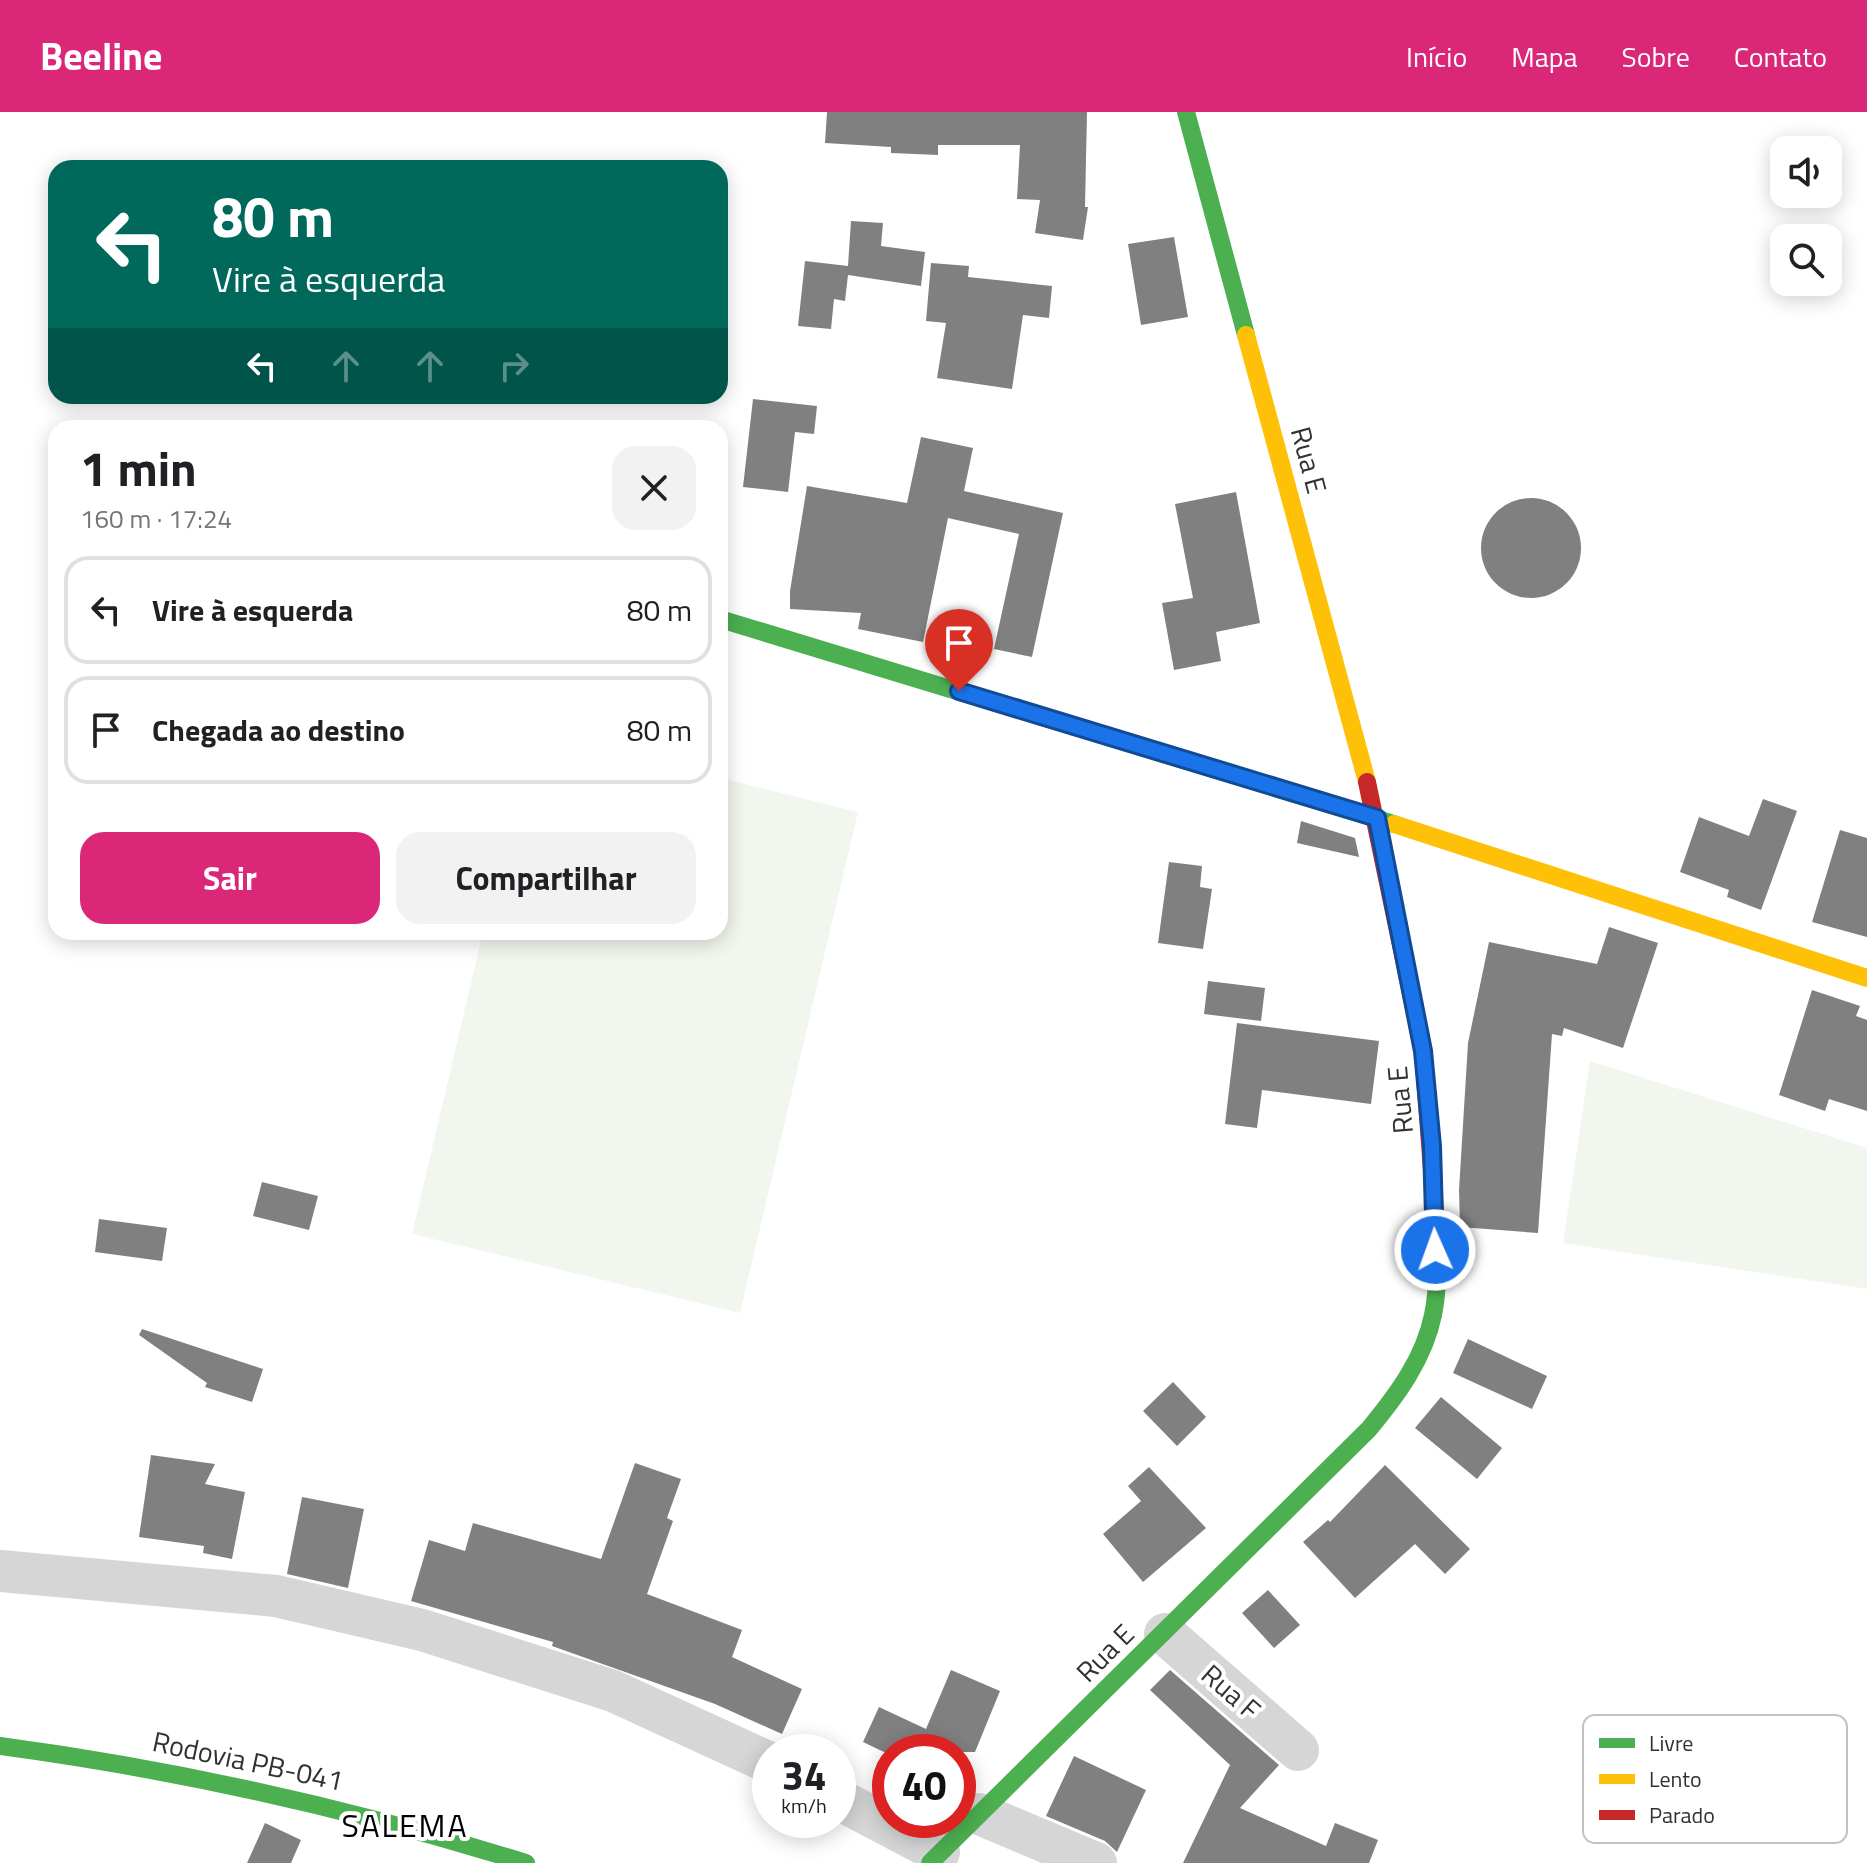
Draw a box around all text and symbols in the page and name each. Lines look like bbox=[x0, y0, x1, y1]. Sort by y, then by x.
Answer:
text: Beeline bbox=[40, 27, 162, 85]
text: Início bbox=[1406, 35, 1467, 78]
text: Mapa bbox=[1511, 35, 1578, 78]
text: Sobre bbox=[1622, 35, 1690, 78]
text: Contato bbox=[1734, 35, 1827, 78]
map controls bbox=[1770, 136, 1842, 296]
button: sound bbox=[1770, 136, 1842, 208]
text: 80 m bbox=[212, 174, 334, 259]
icon: left bbox=[80, 192, 184, 296]
button: search bbox=[1770, 224, 1842, 296]
text: Vire à esquerda bbox=[212, 251, 445, 306]
icon: left bbox=[240, 344, 284, 388]
icon: ahead bbox=[324, 344, 368, 388]
icon: ahead bbox=[408, 344, 452, 388]
icon: right bbox=[492, 344, 536, 388]
street label: Rua E bbox=[1280, 422, 1339, 498]
text: 1 min bbox=[80, 432, 197, 505]
button: close bbox=[612, 446, 696, 530]
text: 160 m · 17:24 bbox=[80, 499, 232, 538]
text: Vire à esquerda bbox=[152, 587, 353, 633]
text: 80 m bbox=[627, 587, 692, 633]
icon: left bbox=[84, 588, 128, 632]
pin bbox=[925, 609, 993, 691]
icon: arrive bbox=[937, 621, 981, 665]
text: Chegada ao destino bbox=[152, 707, 405, 753]
text: 80 m bbox=[627, 707, 692, 753]
icon: arrive bbox=[84, 708, 128, 752]
button: Sair bbox=[80, 832, 380, 924]
button: Compartilhar bbox=[396, 832, 696, 924]
street label: Rua E bbox=[1375, 1064, 1424, 1136]
position arrow bbox=[1393, 1208, 1477, 1292]
street label: Rua E bbox=[1066, 1614, 1144, 1692]
street label: Rua F bbox=[1192, 1653, 1271, 1730]
legend bbox=[1583, 1715, 1847, 1843]
street label: Rodovia PB-041 bbox=[149, 1719, 347, 1802]
text: Livre bbox=[1649, 1726, 1693, 1760]
speed limit sign: 40 bbox=[872, 1734, 976, 1838]
text: 34 bbox=[782, 1745, 826, 1806]
text: Lento bbox=[1649, 1762, 1702, 1796]
text: km/h bbox=[781, 1790, 827, 1821]
text: Parado bbox=[1649, 1798, 1715, 1832]
district label: SALEMA bbox=[341, 1801, 469, 1849]

